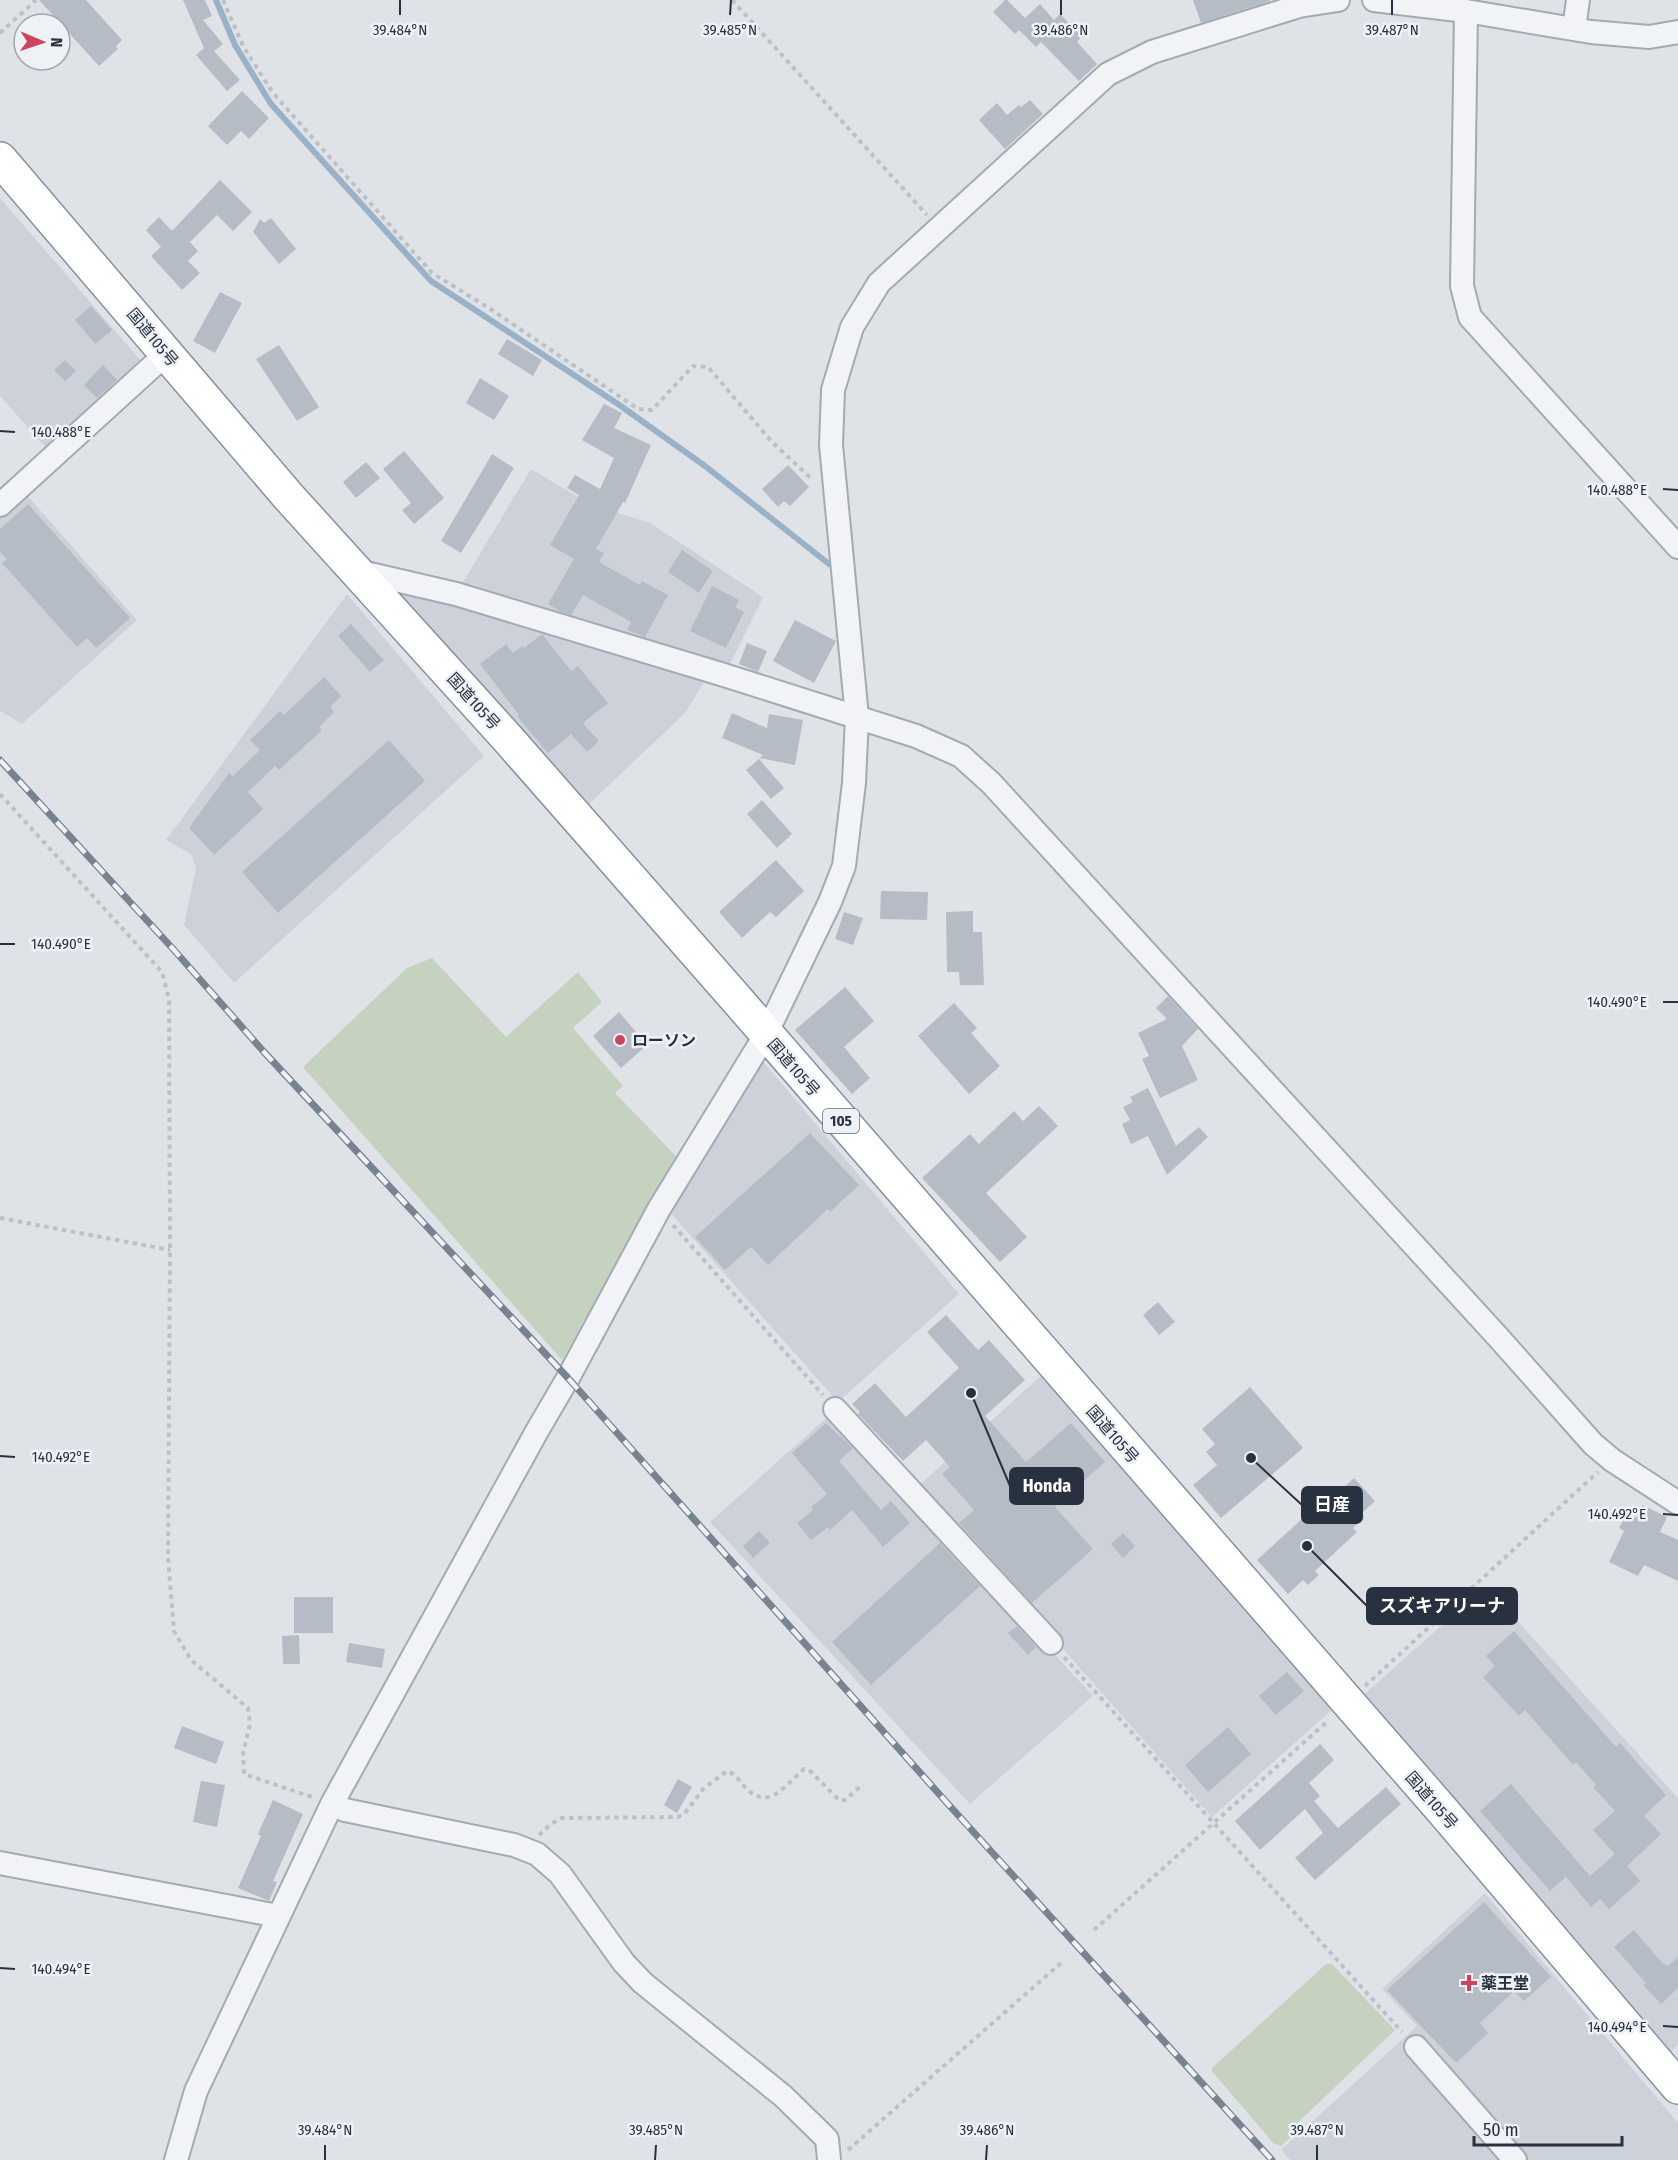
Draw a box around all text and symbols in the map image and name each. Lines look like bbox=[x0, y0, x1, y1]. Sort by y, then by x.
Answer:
north arrow bbox=[12, 12, 72, 72]
text: 39.484°N bbox=[373, 21, 427, 39]
text: 39.485°N bbox=[703, 21, 757, 39]
text: 39.486°N bbox=[1034, 21, 1088, 39]
text: 39.487°N bbox=[1365, 21, 1419, 39]
text: N bbox=[47, 37, 66, 48]
street label: 国道105号 bbox=[123, 304, 182, 370]
text: 140.488°E bbox=[31, 423, 91, 441]
text: 140.488°E bbox=[1587, 481, 1647, 499]
street label: 国道105号 bbox=[443, 669, 504, 734]
text: 140.490°E bbox=[31, 935, 91, 953]
text: 140.490°E bbox=[1587, 993, 1647, 1011]
place label: ローソン bbox=[632, 1031, 696, 1050]
marker: ローソン bbox=[613, 1033, 627, 1047]
street label: 国道105号 bbox=[764, 1035, 824, 1100]
road number: 105 bbox=[823, 1109, 859, 1133]
street label: 国道105号 bbox=[1083, 1402, 1143, 1467]
text: 140.492°E bbox=[32, 1448, 90, 1466]
callout: Honda bbox=[1010, 1468, 1083, 1504]
text: Honda bbox=[1023, 1475, 1071, 1497]
callout: 日産 bbox=[1302, 1487, 1362, 1523]
text: 日産 bbox=[1314, 1494, 1350, 1516]
text: 140.492°E bbox=[1588, 1505, 1646, 1523]
callout: スズキアリーナ bbox=[1367, 1588, 1517, 1624]
text: スズキアリーナ bbox=[1379, 1595, 1505, 1617]
street label: 国道105号 bbox=[1402, 1768, 1462, 1833]
text: 140.494°E bbox=[31, 1960, 91, 1978]
place label: 薬王堂 bbox=[1481, 1974, 1529, 1993]
marker: 薬王堂 bbox=[1462, 1976, 1476, 1990]
text: 140.494°E bbox=[1587, 2018, 1647, 2036]
scale bar bbox=[1474, 2109, 1622, 2147]
text: 50 m bbox=[1483, 2119, 1519, 2141]
text: 39.484°N bbox=[298, 2121, 352, 2139]
text: 39.485°N bbox=[629, 2121, 683, 2139]
text: 39.486°N bbox=[960, 2121, 1014, 2139]
text: 39.487°N bbox=[1290, 2121, 1344, 2139]

